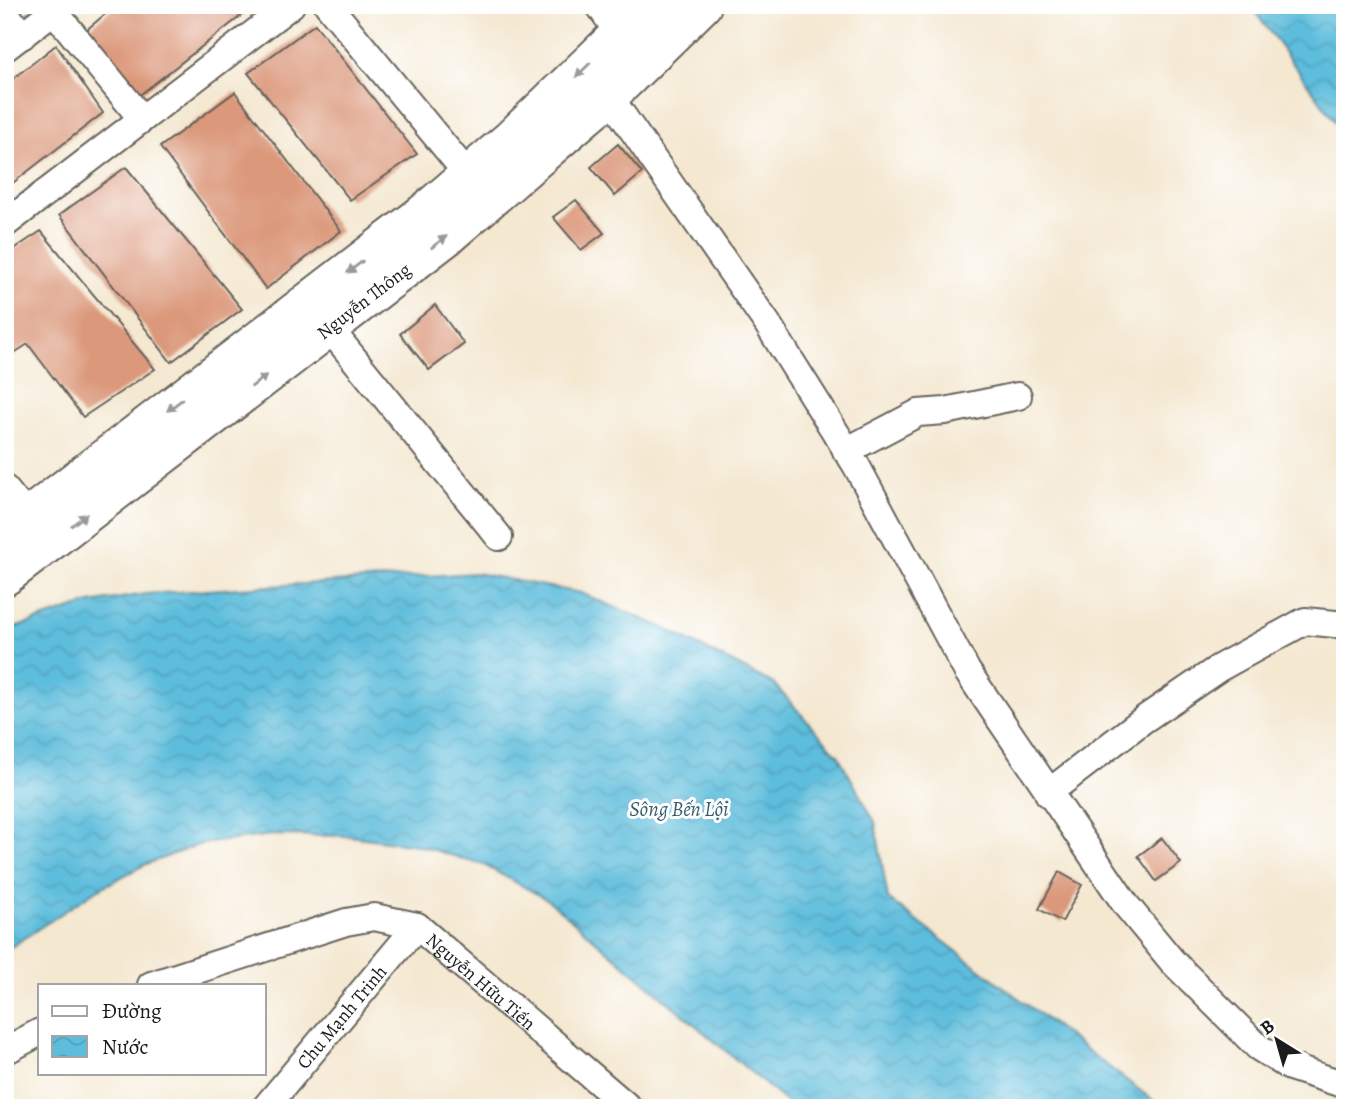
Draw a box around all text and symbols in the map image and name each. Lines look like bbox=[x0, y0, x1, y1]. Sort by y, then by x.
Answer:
one-way arrow bbox=[575, 61, 592, 77]
one-way arrow bbox=[431, 235, 448, 250]
street label: Nguyễn Thông bbox=[312, 257, 417, 346]
one-way arrow bbox=[347, 259, 365, 274]
one-way arrow bbox=[250, 374, 268, 389]
one-way arrow bbox=[166, 397, 184, 411]
one-way arrow bbox=[70, 513, 88, 527]
water label: Sông Bến Lội bbox=[629, 795, 729, 823]
street label: Nguyễn Hữu Tiến bbox=[420, 927, 541, 1036]
street label: Chu Mạnh Trinh bbox=[291, 960, 393, 1075]
legend bbox=[38, 984, 266, 1074]
text: Đường bbox=[102, 997, 162, 1025]
north arrow bbox=[1242, 1004, 1312, 1074]
text: B bbox=[1255, 1013, 1280, 1041]
text: Nước bbox=[102, 1033, 149, 1061]

